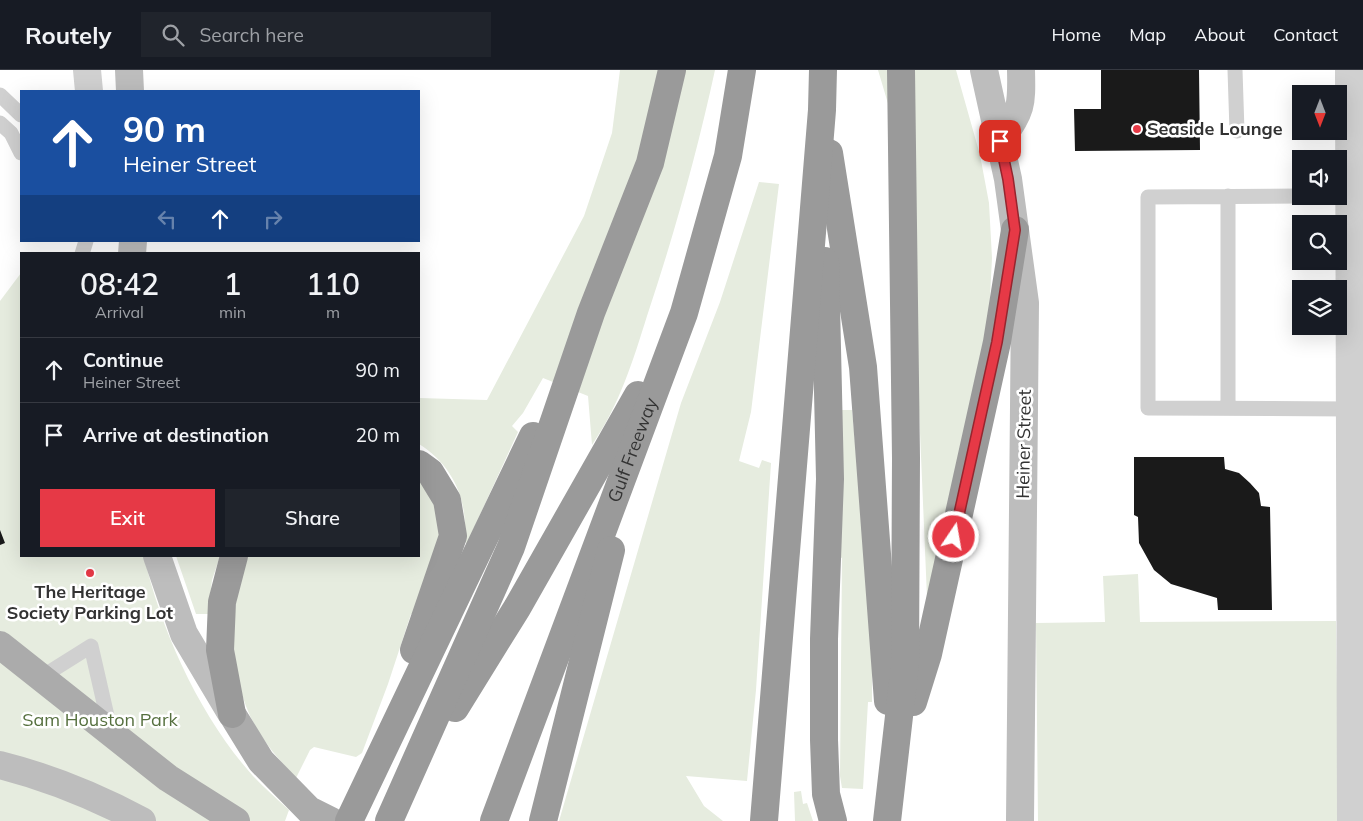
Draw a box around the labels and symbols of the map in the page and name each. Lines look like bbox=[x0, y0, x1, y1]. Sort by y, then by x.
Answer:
north arrow bbox=[1292, 85, 1348, 140]
place label: Seaside Lounge bbox=[1147, 117, 1283, 140]
pin bbox=[979, 120, 1021, 162]
marker: Seaside Lounge bbox=[1131, 123, 1143, 135]
street label: Heiner Street bbox=[1011, 389, 1036, 499]
street label: Gulf Freeway bbox=[602, 394, 662, 506]
position arrow bbox=[927, 510, 979, 562]
marker: The Heritage Society Parking Lot bbox=[84, 567, 96, 579]
place label: The Heritage Society Parking Lot bbox=[7, 580, 173, 624]
park label: Sam Houston Park bbox=[22, 708, 178, 731]

